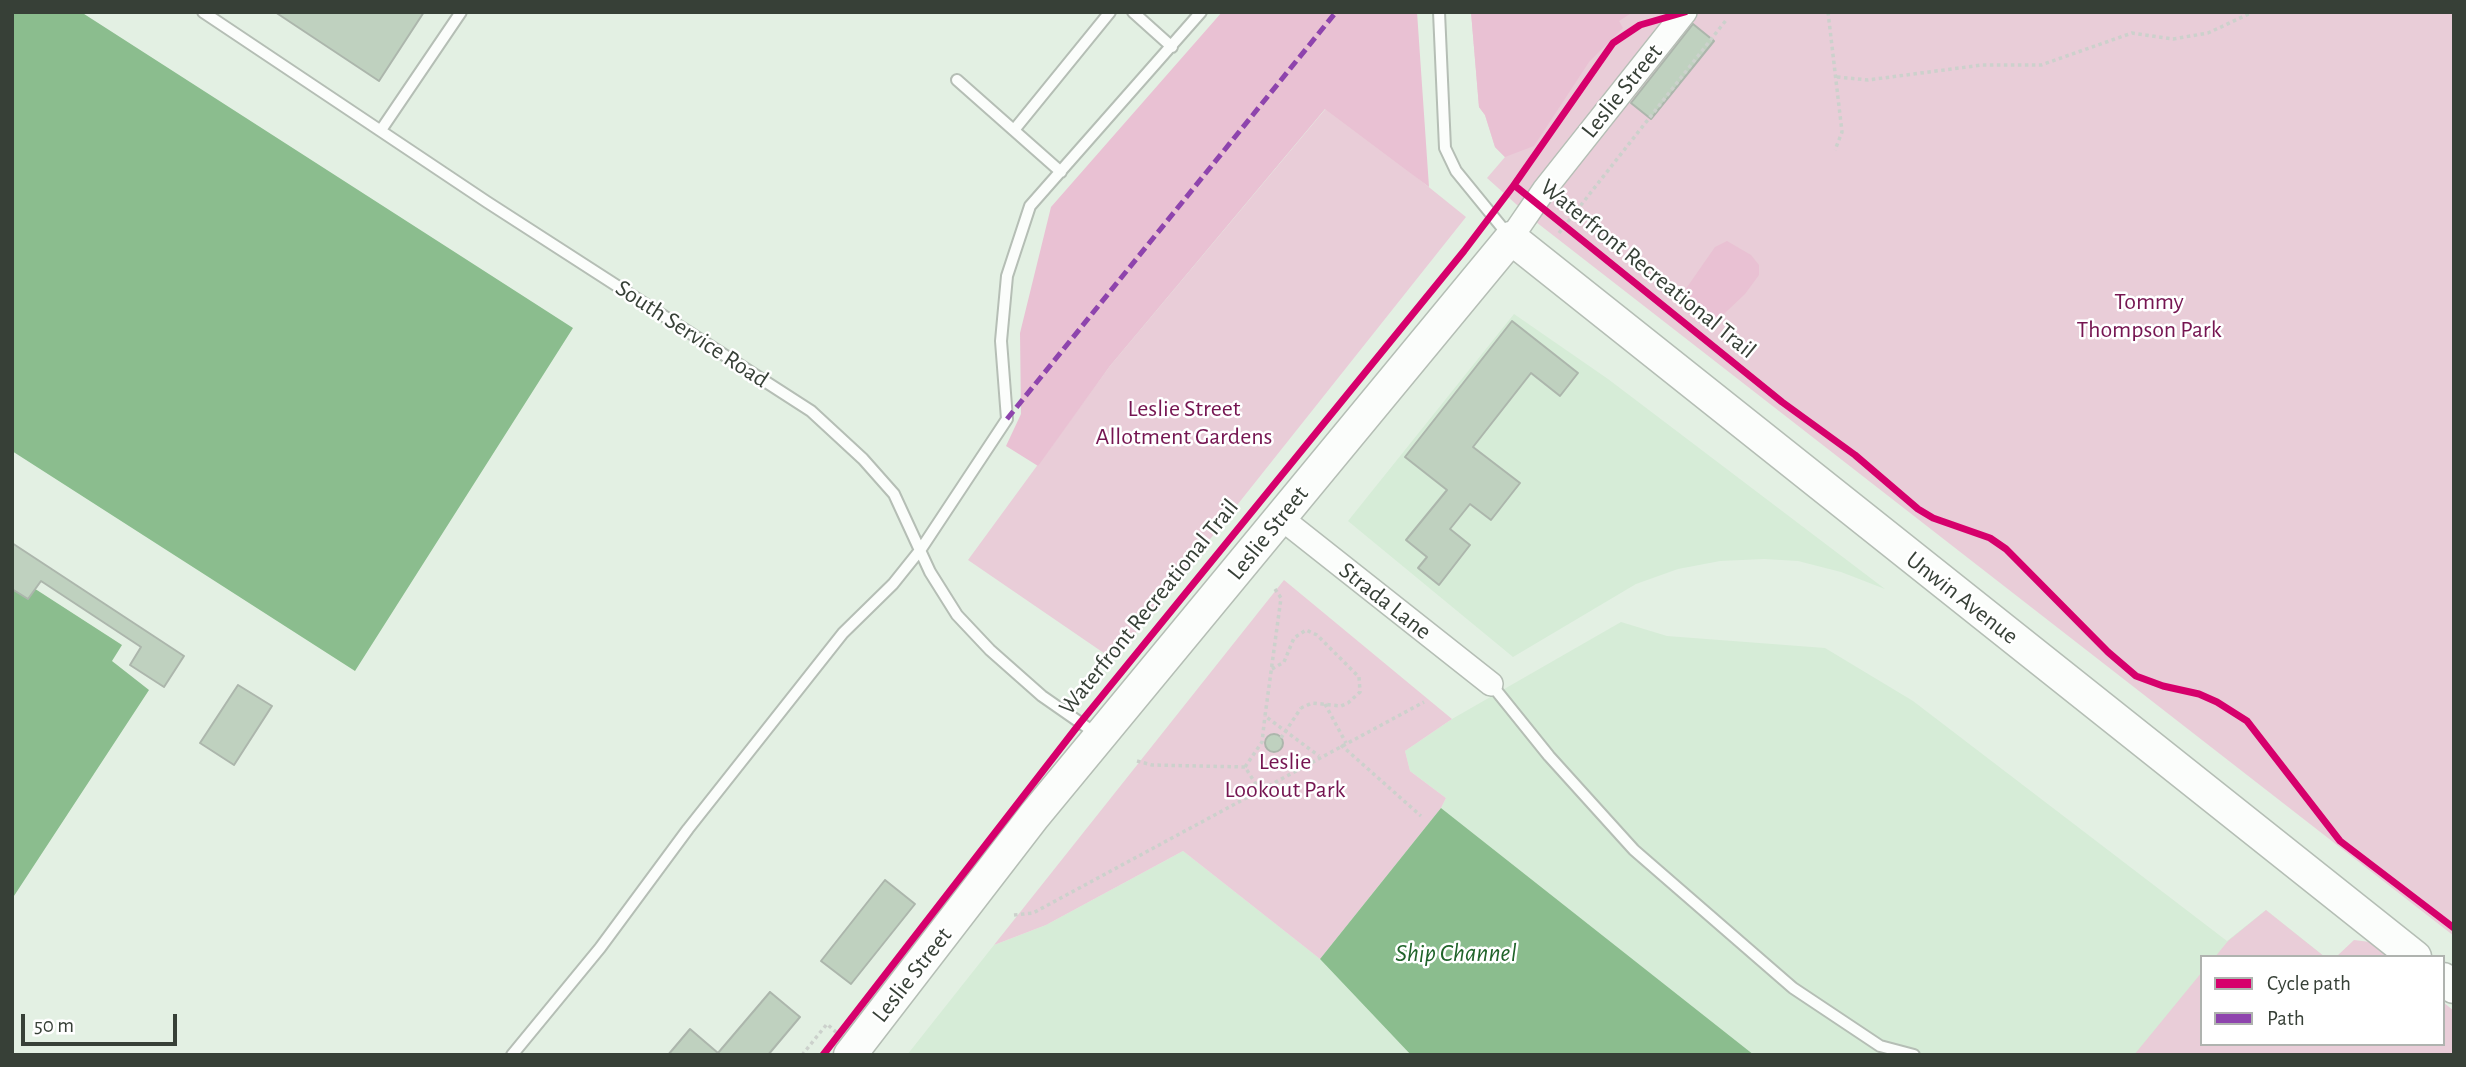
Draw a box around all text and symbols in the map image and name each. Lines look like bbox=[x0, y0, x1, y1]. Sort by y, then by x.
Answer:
street label: Leslie Street bbox=[1575, 38, 1669, 144]
street label: Waterfront Recreational Trail bbox=[1534, 173, 1762, 365]
street label: South Service Road bbox=[610, 274, 774, 394]
park label: Tommy Thompson Park bbox=[2076, 288, 2222, 344]
park label: Leslie Street Allotment Gardens bbox=[1096, 395, 1272, 451]
street label: Leslie Street bbox=[1221, 480, 1315, 586]
street label: Waterfront Recreational Trail bbox=[1053, 493, 1245, 721]
street label: Unwin Avenue bbox=[1900, 545, 2024, 651]
street label: Strada Lane bbox=[1333, 556, 1437, 646]
park label: Leslie Lookout Park bbox=[1225, 748, 1345, 804]
street label: Leslie Street bbox=[866, 922, 958, 1028]
water label: Ship Channel bbox=[1395, 937, 1517, 969]
legend bbox=[2200, 955, 2445, 1046]
text: Cycle path bbox=[2267, 973, 2351, 994]
scale bar bbox=[24, 1000, 180, 1044]
text: Path bbox=[2267, 1008, 2305, 1029]
text: 50 m bbox=[34, 1015, 74, 1036]

